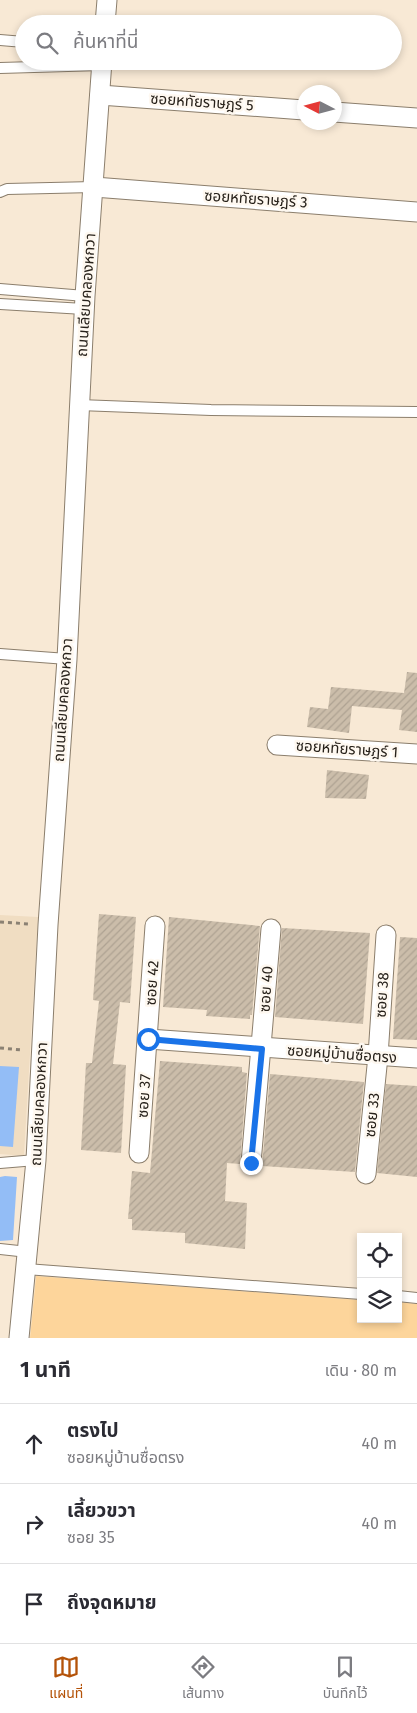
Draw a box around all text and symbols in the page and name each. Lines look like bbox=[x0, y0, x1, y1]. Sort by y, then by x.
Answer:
search box bbox=[15, 15, 402, 70]
icon: search bbox=[33, 29, 61, 57]
text: ค้นหาที่นี่ bbox=[73, 30, 138, 53]
north arrow bbox=[297, 85, 342, 130]
street label: ซอยหทัยราษฎร์ 5 bbox=[150, 89, 254, 115]
street label: ซอยหทัยราษฎร์ 3 bbox=[204, 186, 308, 212]
street label: ถนนเลียบคลองหกวา bbox=[73, 233, 99, 357]
street label: ถนนเลียบคลองหกวา bbox=[50, 638, 76, 762]
street label: ซอยหทัยราษฎร์ 1 bbox=[295, 736, 399, 762]
street label: ซอย 42 bbox=[141, 960, 163, 1006]
street label: ซอย 40 bbox=[255, 965, 277, 1013]
street label: ซอย 38 bbox=[371, 972, 393, 1018]
route start bbox=[137, 1028, 160, 1051]
street label: ซอยหมู่บ้านซื่อตรง bbox=[286, 1039, 398, 1067]
street label: ถนนเลียบคลองหกวา bbox=[27, 1042, 51, 1166]
street label: ซอย 37 bbox=[133, 1073, 155, 1119]
street label: ซอย 33 bbox=[361, 1092, 383, 1138]
route end bbox=[240, 1152, 263, 1175]
map controls bbox=[357, 1233, 402, 1323]
button: locate bbox=[357, 1233, 402, 1278]
button: layers bbox=[357, 1278, 402, 1323]
text: 1 นาที bbox=[20, 1357, 71, 1383]
text: เดิน · 80 m bbox=[325, 1361, 397, 1380]
text: ตรงไป bbox=[67, 1419, 119, 1442]
icon: ahead bbox=[20, 1430, 48, 1458]
text: 40 m bbox=[362, 1434, 397, 1453]
text: ซอยหมู่บ้านซื่อตรง bbox=[67, 1448, 184, 1467]
text: เลี้ยวขวา bbox=[67, 1499, 136, 1522]
icon: right bbox=[20, 1510, 48, 1538]
text: 40 m bbox=[362, 1514, 397, 1533]
text: ซอย 35 bbox=[67, 1528, 115, 1547]
icon: arrive bbox=[20, 1590, 48, 1618]
text: ถึงจุดหมาย bbox=[67, 1591, 157, 1614]
tab: แผนที่ bbox=[49, 1653, 83, 1704]
tab: เส้นทาง bbox=[182, 1653, 224, 1704]
tab: บันทึกไว้ bbox=[323, 1653, 368, 1704]

